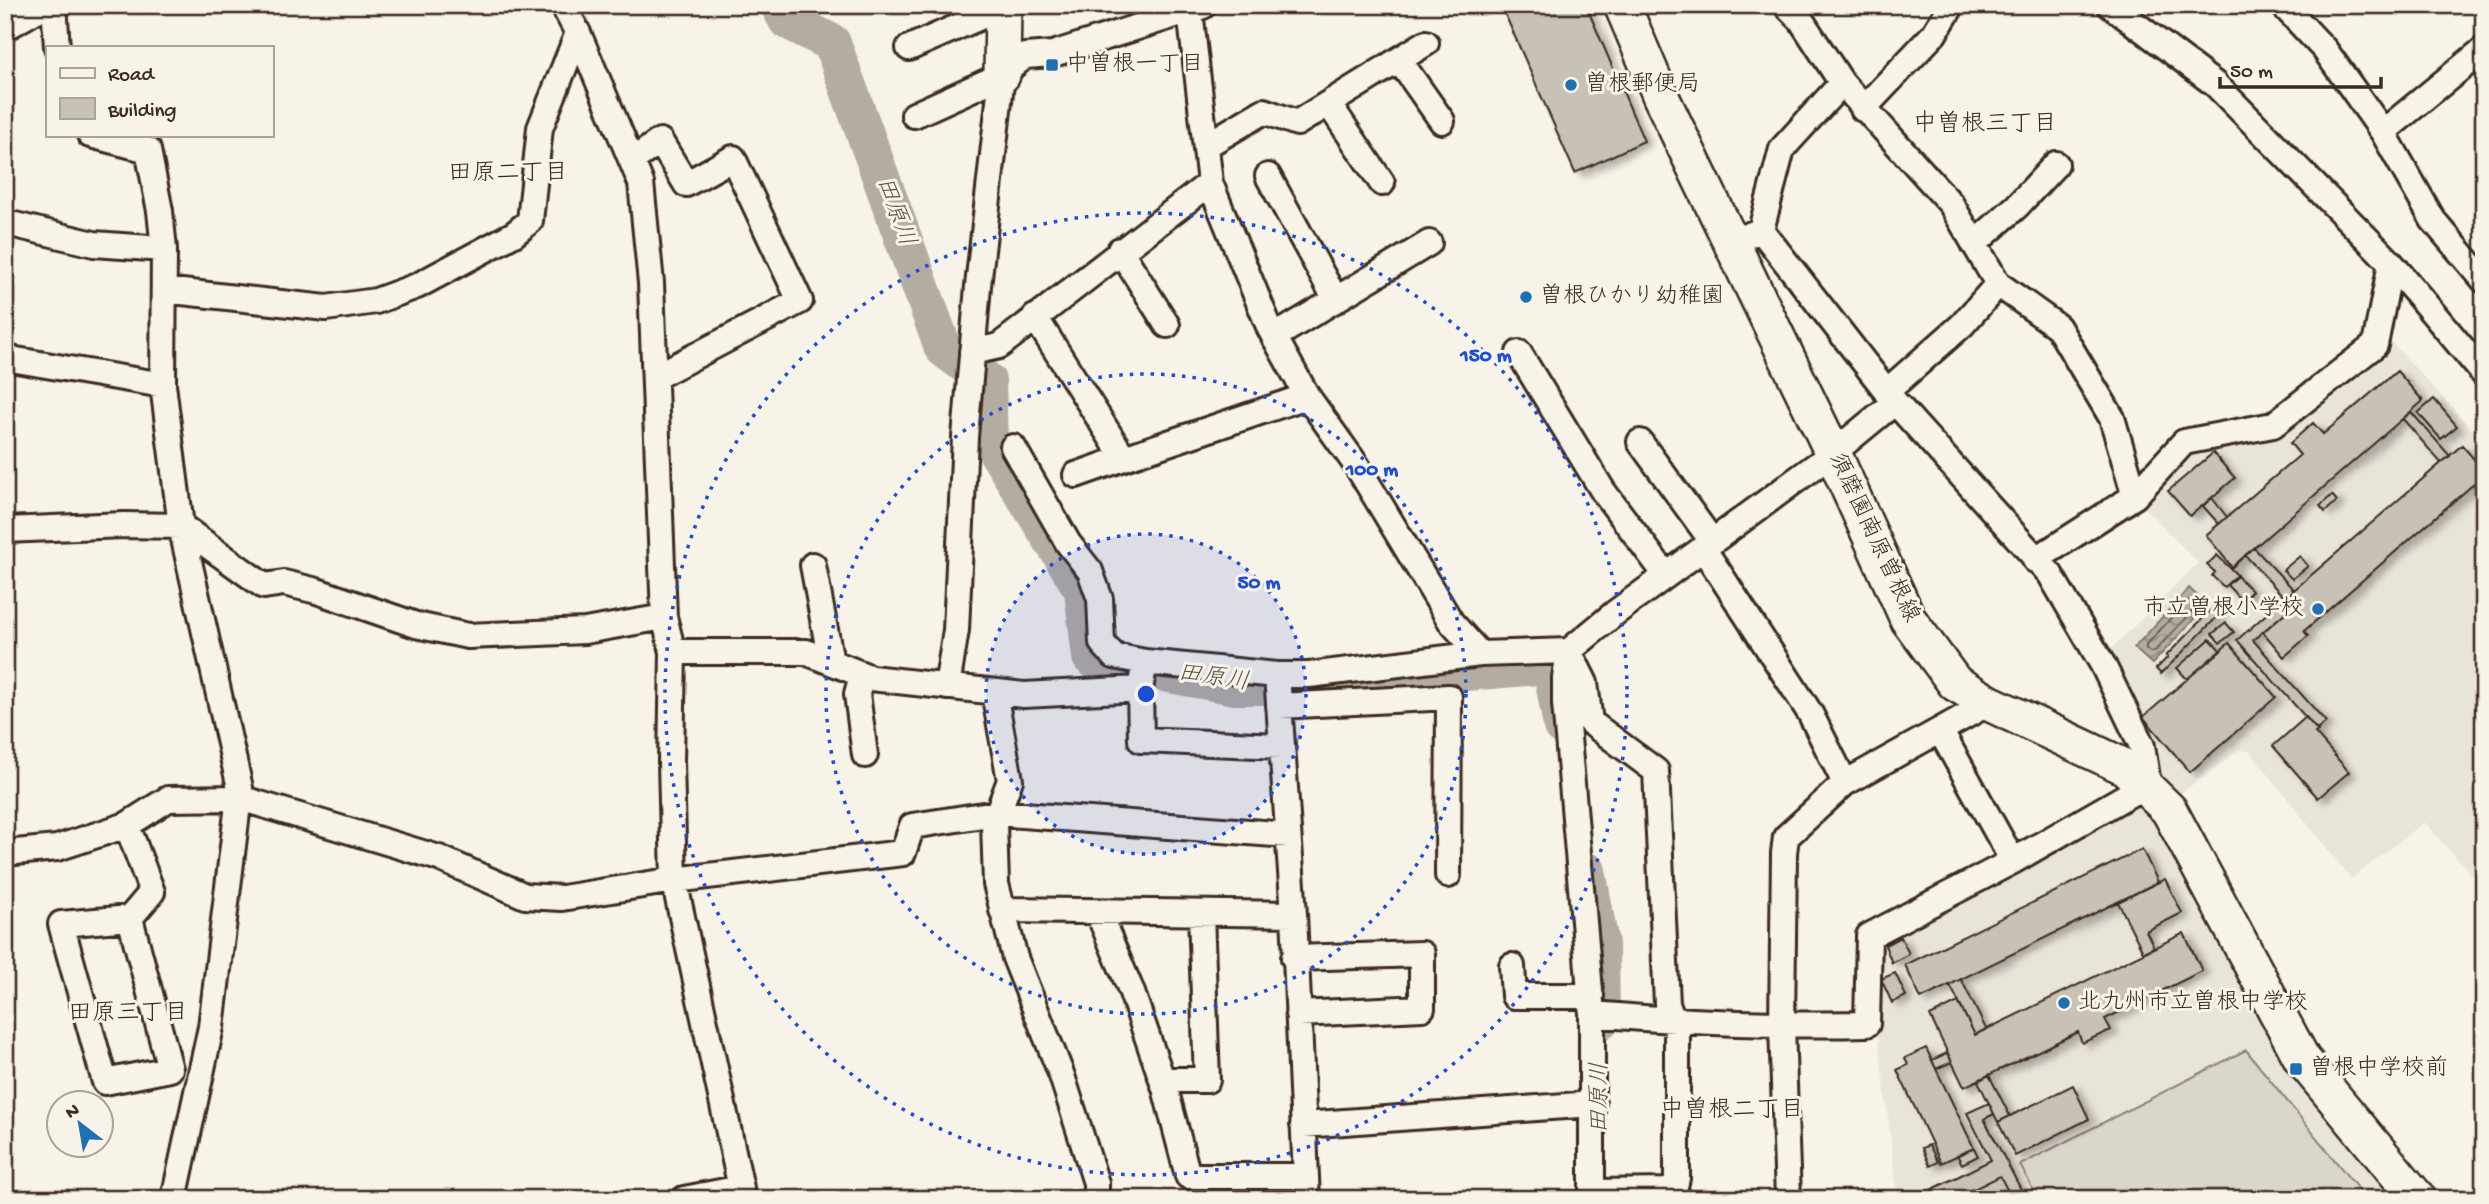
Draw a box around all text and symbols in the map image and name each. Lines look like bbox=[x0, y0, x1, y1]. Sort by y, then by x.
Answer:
legend bbox=[46, 46, 273, 136]
scale bar bbox=[2220, 46, 2380, 90]
place label: 中曽根一丁目 bbox=[1066, 51, 1204, 79]
marker: 中曽根一丁目 bbox=[1044, 57, 1060, 73]
text: 50 m bbox=[2230, 61, 2273, 86]
text: Road bbox=[108, 64, 156, 89]
place label: 曽根郵便局 bbox=[1585, 71, 1700, 99]
marker: 曽根郵便局 bbox=[1563, 77, 1579, 93]
text: Building bbox=[107, 100, 177, 125]
district label: 中曽根三丁目 bbox=[1913, 110, 2057, 140]
district label: 田原二丁目 bbox=[448, 160, 568, 189]
water label: 田原川 bbox=[868, 173, 920, 251]
place label: 曽根ひかり幼稚園 bbox=[1540, 283, 1724, 311]
marker: 曽根ひかり幼稚園 bbox=[1518, 289, 1534, 305]
text: 150 m bbox=[1459, 345, 1512, 370]
street label: 須磨園南原曽根線 bbox=[1822, 448, 1925, 627]
text: 100 m bbox=[1345, 459, 1398, 484]
text: 50 m bbox=[1238, 572, 1281, 597]
place label: 市立曽根小学校 bbox=[2143, 595, 2304, 623]
marker: 市立曽根小学校 bbox=[2310, 601, 2326, 617]
water label: 田原川 bbox=[1175, 660, 1251, 698]
centre of rings bbox=[1134, 682, 1158, 706]
place label: 北九州市立曽根中学校 bbox=[2078, 989, 2308, 1017]
marker: 北九州市立曽根中学校 bbox=[2056, 995, 2072, 1011]
district label: 田原三丁目 bbox=[68, 1000, 188, 1029]
place label: 曽根中学校前 bbox=[2310, 1055, 2448, 1083]
marker: 曽根中学校前 bbox=[2288, 1061, 2304, 1077]
water label: 田原川 bbox=[1587, 1062, 1616, 1134]
north arrow bbox=[46, 1088, 116, 1158]
district label: 中曽根二丁目 bbox=[1660, 1096, 1804, 1126]
text: N bbox=[62, 1099, 84, 1125]

